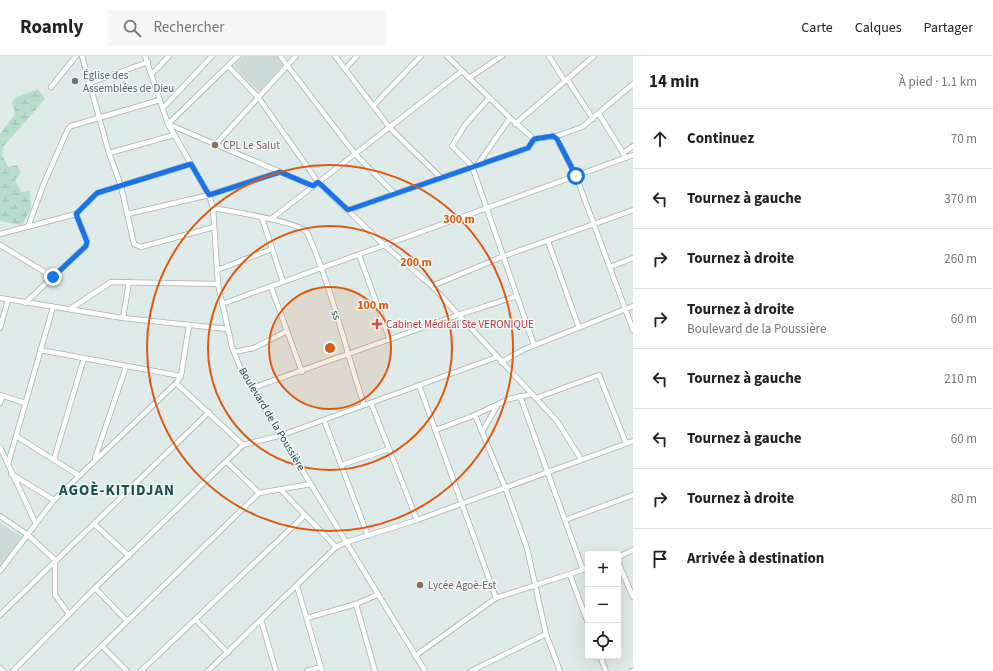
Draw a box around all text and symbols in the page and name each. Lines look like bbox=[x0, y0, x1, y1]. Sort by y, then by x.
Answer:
search box bbox=[107, 10, 387, 46]
text: Roamly bbox=[20, 14, 83, 41]
icon: search bbox=[121, 17, 143, 39]
text: Rechercher bbox=[153, 17, 224, 38]
text: Carte bbox=[801, 18, 833, 38]
text: Calques bbox=[855, 18, 902, 38]
text: Partager bbox=[924, 18, 973, 38]
place label: Église des Assemblées de Dieu bbox=[83, 68, 174, 96]
text: 14 min bbox=[649, 70, 699, 94]
text: À pied · 1.1 km bbox=[899, 73, 977, 91]
marker: Église des Assemblées de Dieu bbox=[70, 76, 80, 86]
icon: ahead bbox=[649, 128, 671, 150]
text: Continuez bbox=[687, 128, 754, 149]
text: 70 m bbox=[951, 130, 977, 148]
place label: CPL Le Salut bbox=[223, 138, 280, 153]
marker: CPL Le Salut bbox=[210, 140, 220, 150]
route start bbox=[567, 167, 585, 185]
icon: left bbox=[649, 188, 671, 210]
text: Tournez à gauche bbox=[687, 188, 802, 209]
text: 370 m bbox=[944, 190, 977, 208]
text: 300 m bbox=[443, 211, 475, 228]
icon: right bbox=[649, 248, 671, 270]
text: Tournez à droite bbox=[687, 248, 794, 269]
text: 260 m bbox=[944, 250, 977, 268]
text: 200 m bbox=[400, 254, 432, 271]
route end bbox=[44, 268, 62, 286]
text: 100 m bbox=[357, 297, 389, 314]
text: Tournez à droite bbox=[687, 299, 794, 320]
icon: right bbox=[649, 308, 671, 330]
street label: ss bbox=[328, 309, 345, 322]
text: 60 m bbox=[951, 310, 977, 328]
place label: Cabinet Médical Ste VERONIQUE bbox=[386, 317, 534, 332]
marker: Cabinet Médical Ste VERONIQUE bbox=[371, 318, 383, 330]
text: Boulevard de la Poussière bbox=[687, 320, 826, 338]
centre of rings bbox=[323, 341, 337, 355]
street label: Boulevard de la Poussière bbox=[235, 365, 309, 474]
icon: left bbox=[649, 368, 671, 390]
text: Tournez à gauche bbox=[687, 368, 802, 389]
text: 210 m bbox=[944, 370, 977, 388]
icon: left bbox=[649, 428, 671, 450]
text: Tournez à gauche bbox=[687, 428, 802, 449]
text: 60 m bbox=[951, 430, 977, 448]
district label: AGOÈ-KITIDJAN bbox=[58, 480, 175, 501]
icon: right bbox=[649, 488, 671, 510]
text: Tournez à droite bbox=[687, 488, 794, 509]
text: 80 m bbox=[951, 490, 977, 508]
icon: arrive bbox=[649, 548, 671, 570]
text: Arrivée à destination bbox=[687, 548, 824, 569]
map controls bbox=[585, 551, 621, 659]
button: + bbox=[585, 551, 621, 587]
place label: Lycée Agoè-Est bbox=[428, 578, 496, 593]
marker: Lycée Agoè-Est bbox=[415, 580, 425, 590]
button: − bbox=[585, 587, 621, 623]
button: locate bbox=[585, 623, 621, 659]

